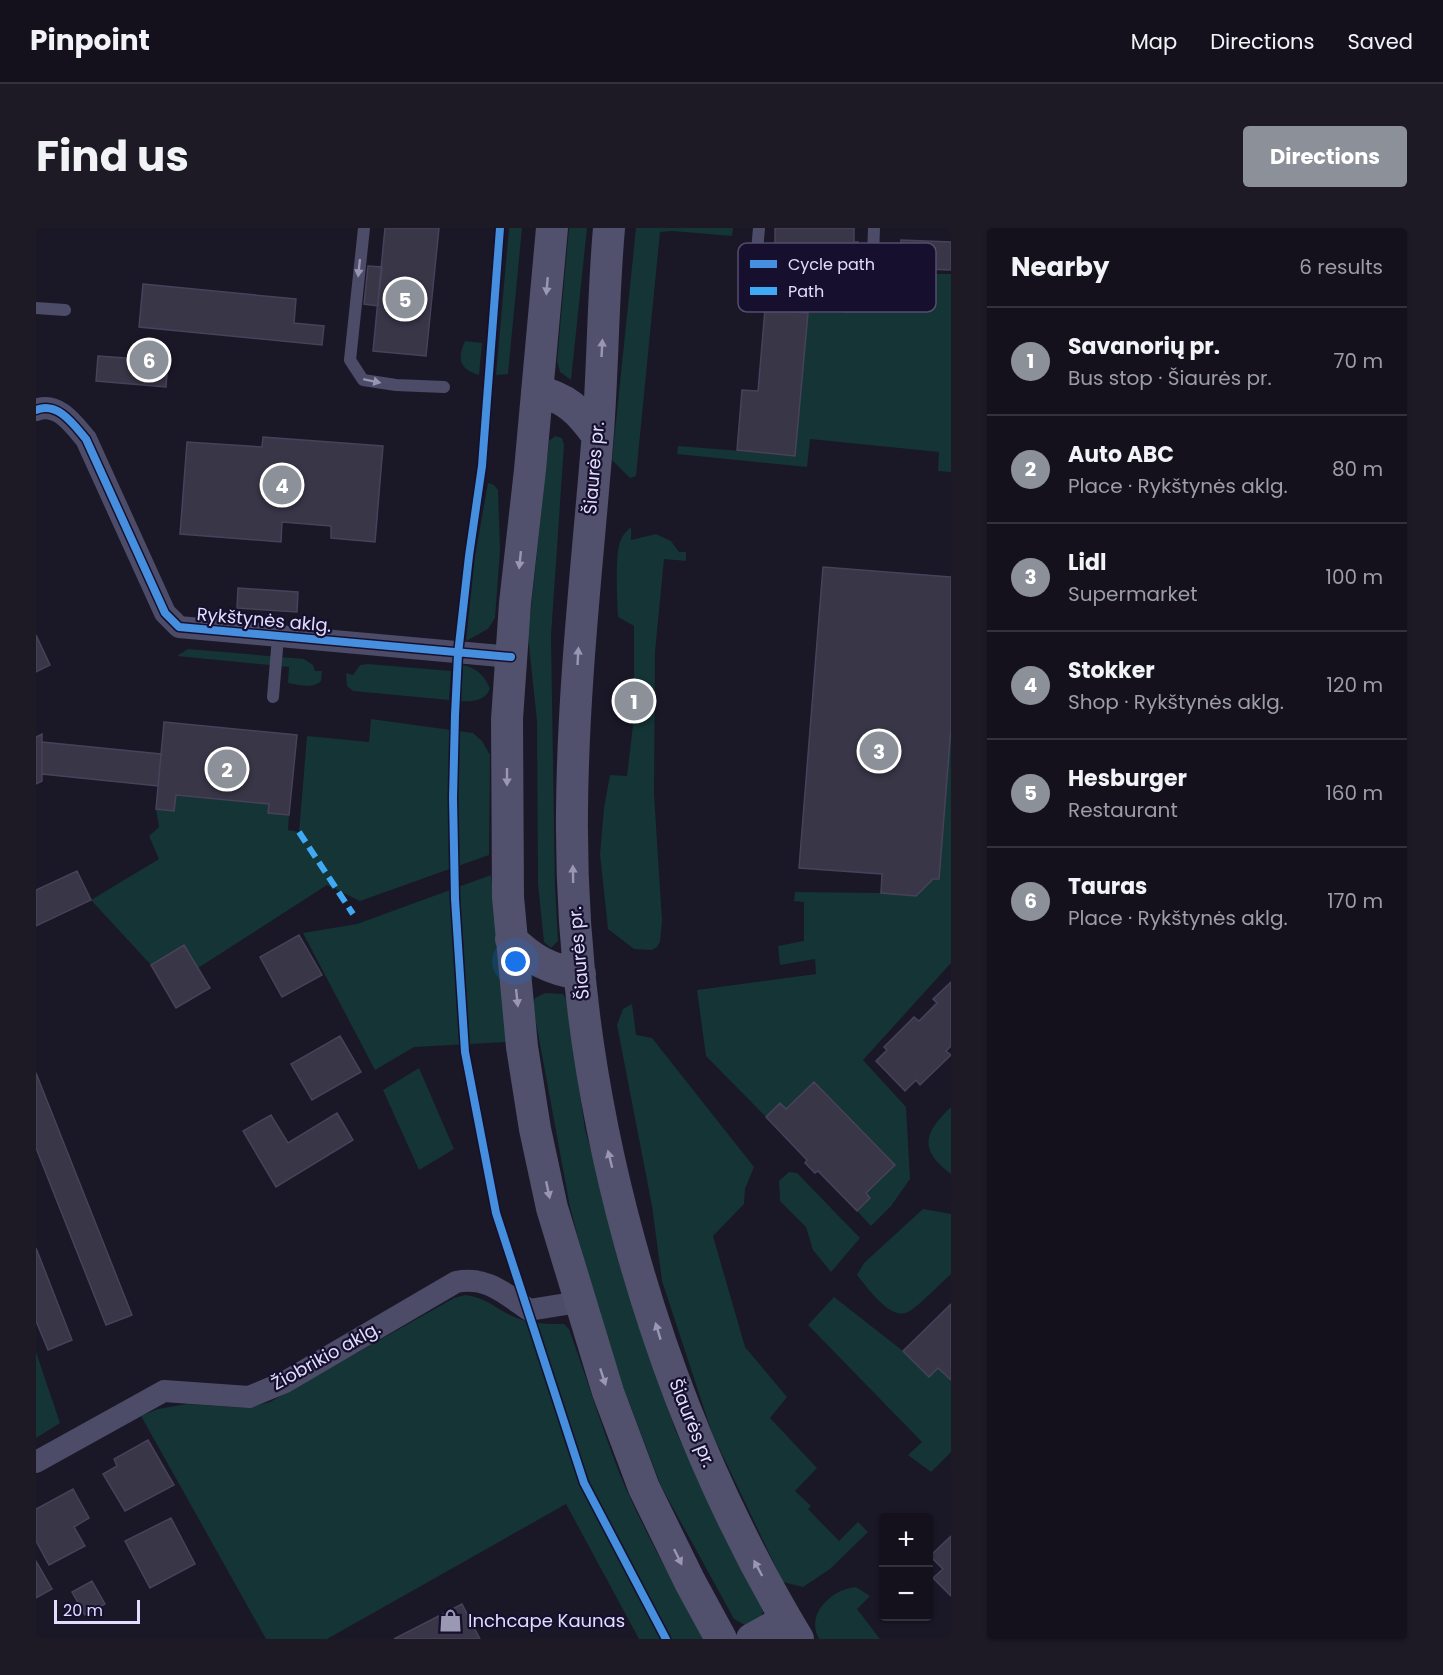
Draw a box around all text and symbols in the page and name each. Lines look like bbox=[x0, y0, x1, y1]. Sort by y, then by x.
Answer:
text: Pinpoint bbox=[30, 21, 150, 60]
text: Map bbox=[1131, 27, 1177, 56]
text: Directions bbox=[1210, 27, 1314, 56]
text: Saved bbox=[1347, 27, 1413, 56]
button: Directions bbox=[1243, 126, 1407, 187]
text: Find us bbox=[36, 127, 189, 186]
legend bbox=[738, 243, 936, 312]
text: Nearby bbox=[1011, 249, 1109, 285]
text: Cycle path bbox=[788, 253, 875, 276]
text: 6 results bbox=[1299, 253, 1383, 281]
one-way arrow bbox=[354, 259, 364, 278]
pin: 5 bbox=[386, 276, 424, 322]
one-way arrow bbox=[542, 277, 552, 296]
text: Path bbox=[788, 280, 824, 303]
text: Savanorių pr. bbox=[1068, 331, 1220, 362]
pin: 6 bbox=[130, 338, 168, 382]
one-way arrow bbox=[598, 339, 607, 358]
text: 1 bbox=[1027, 347, 1034, 375]
text: 70 m bbox=[1334, 347, 1383, 375]
text: Bus stop · Šiaurės pr. bbox=[1068, 364, 1272, 392]
one-way arrow bbox=[363, 377, 382, 386]
street label: Šiaurės pr. bbox=[577, 420, 610, 516]
text: Auto ABC bbox=[1068, 439, 1174, 470]
text: 2 bbox=[1025, 455, 1036, 483]
text: 80 m bbox=[1332, 455, 1383, 483]
pin: 4 bbox=[262, 462, 302, 508]
text: Place · Rykštynės aklg. bbox=[1068, 472, 1288, 500]
text: Lidl bbox=[1068, 547, 1106, 578]
one-way arrow bbox=[515, 550, 525, 569]
text: 3 bbox=[1024, 563, 1037, 591]
text: 100 m bbox=[1326, 563, 1383, 591]
text: Supermarket bbox=[1068, 580, 1197, 608]
street label: Rykštynės aklg. bbox=[196, 601, 332, 638]
one-way arrow bbox=[573, 647, 582, 666]
text: Stokker bbox=[1068, 655, 1155, 686]
text: 4 bbox=[1024, 671, 1037, 699]
text: 120 m bbox=[1327, 671, 1383, 699]
pin: 1 bbox=[614, 678, 654, 724]
text: Shop · Rykštynės aklg. bbox=[1068, 688, 1284, 716]
pin: 3 bbox=[860, 728, 898, 774]
pin: 2 bbox=[208, 746, 246, 792]
text: Hesburger bbox=[1068, 763, 1187, 794]
one-way arrow bbox=[502, 768, 512, 787]
text: 5 bbox=[1024, 779, 1037, 807]
text: 160 m bbox=[1325, 779, 1383, 807]
text: Restaurant bbox=[1068, 796, 1178, 824]
one-way arrow bbox=[568, 865, 578, 884]
text: Tauras bbox=[1068, 871, 1147, 902]
text: 6 bbox=[1024, 887, 1037, 915]
text: 170 m bbox=[1327, 887, 1383, 915]
text: Place · Rykštynės aklg. bbox=[1068, 904, 1288, 932]
street label: Šiaurės pr. bbox=[562, 905, 595, 1001]
your location bbox=[501, 947, 530, 976]
one-way arrow bbox=[513, 988, 522, 1007]
one-way arrow bbox=[604, 1150, 614, 1168]
one-way arrow bbox=[544, 1181, 553, 1200]
street label: Žiobrikio aklg. bbox=[267, 1315, 385, 1396]
one-way arrow bbox=[653, 1322, 662, 1340]
one-way arrow bbox=[599, 1368, 609, 1386]
street label: Šiaurės pr. bbox=[663, 1375, 722, 1471]
map controls bbox=[879, 1513, 933, 1621]
button: + bbox=[879, 1513, 933, 1567]
one-way arrow bbox=[673, 1548, 682, 1565]
one-way arrow bbox=[753, 1560, 763, 1577]
button: − bbox=[879, 1567, 933, 1621]
scale bar bbox=[54, 1597, 140, 1624]
text: 20 m bbox=[63, 1599, 103, 1622]
shop icon: Inchcape Kaunas bbox=[437, 1608, 463, 1634]
place label: Inchcape Kaunas bbox=[468, 1608, 625, 1633]

